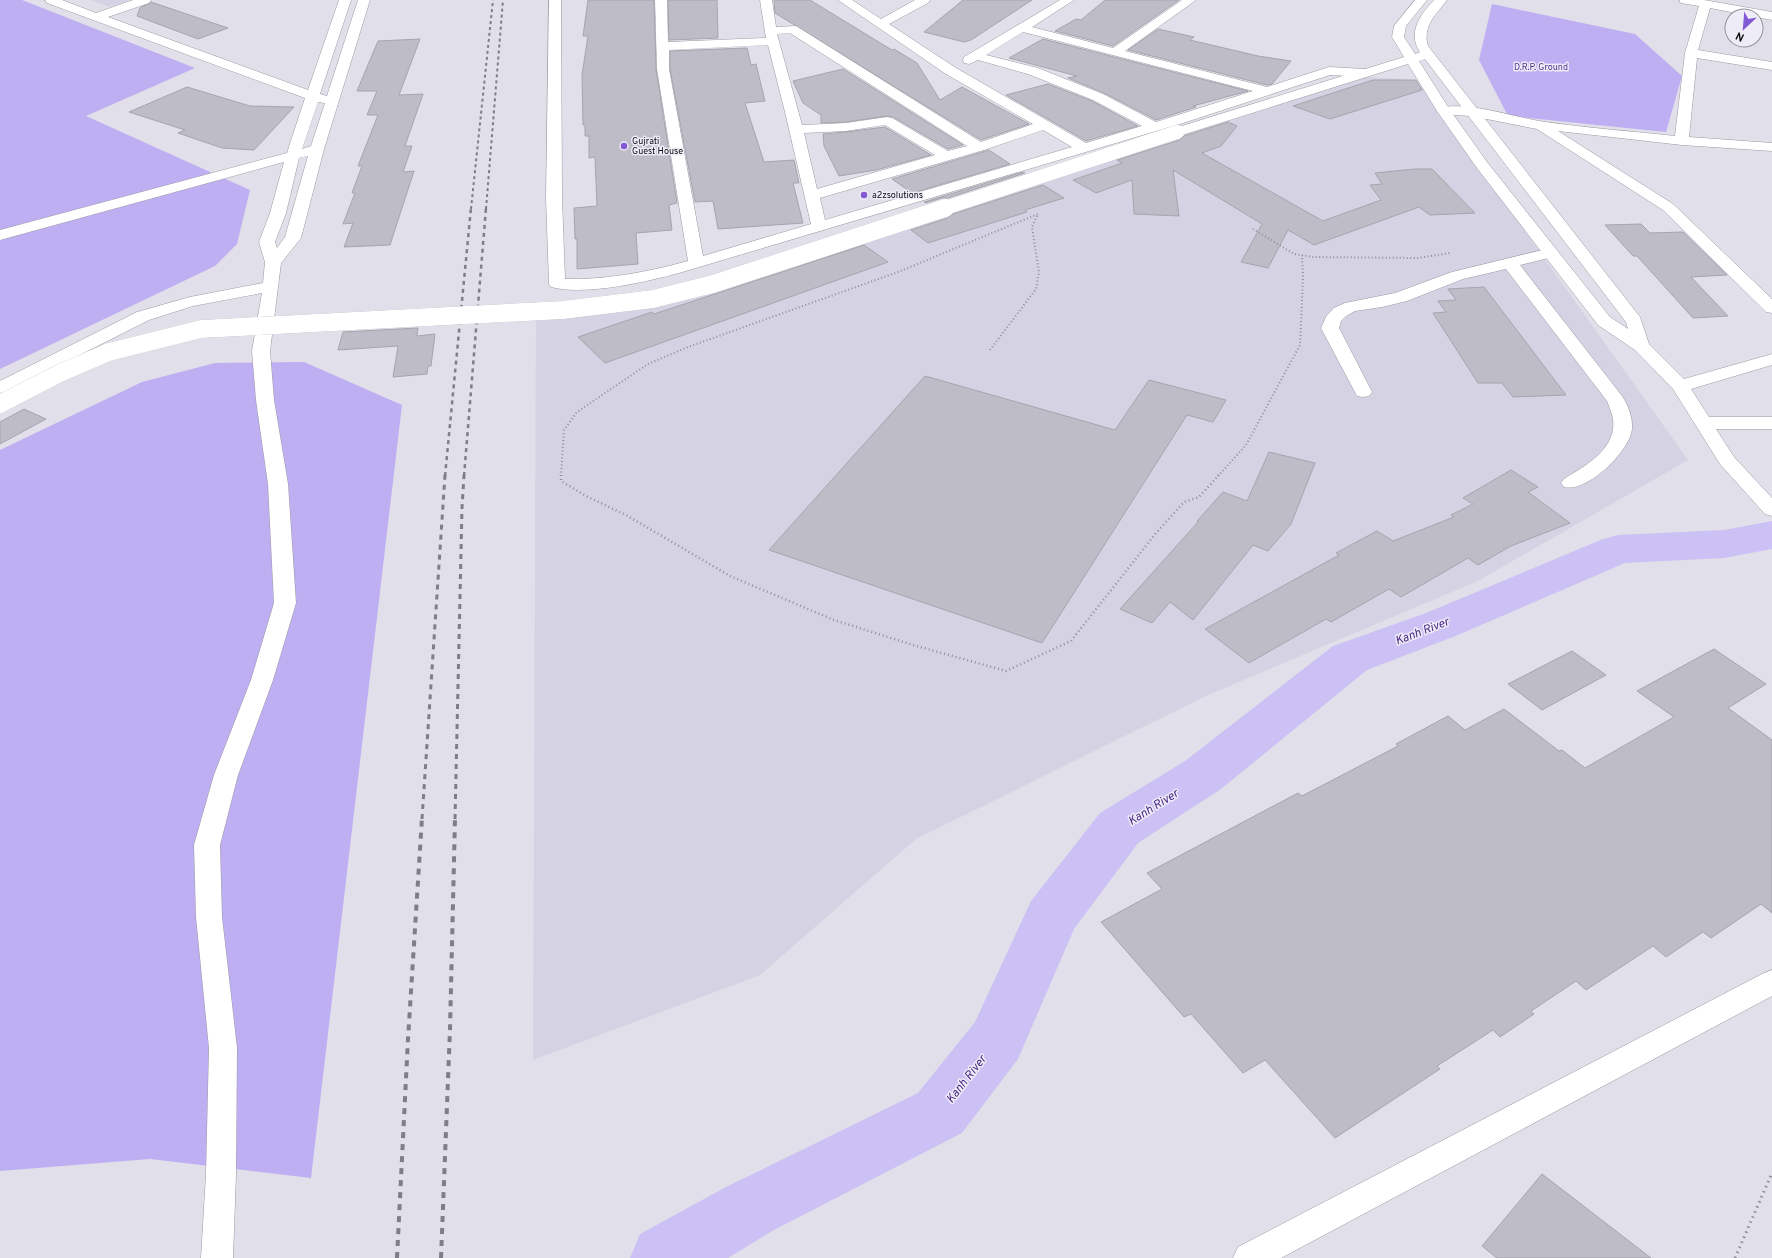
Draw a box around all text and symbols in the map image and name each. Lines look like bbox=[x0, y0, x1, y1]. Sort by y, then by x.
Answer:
north arrow bbox=[1724, 8, 1764, 48]
text: N bbox=[1733, 28, 1747, 44]
park label: D.R.P. Ground bbox=[1514, 62, 1568, 73]
place label: Gujrati Guest House bbox=[632, 136, 683, 157]
marker: Gujrati Guest House bbox=[619, 141, 629, 151]
marker: a2zsolutions bbox=[859, 190, 869, 200]
place label: a2zsolutions bbox=[872, 190, 923, 201]
water label: Kanh River bbox=[1393, 614, 1453, 650]
water label: Kanh River bbox=[1125, 785, 1183, 830]
water label: Kanh River bbox=[943, 1051, 991, 1107]

